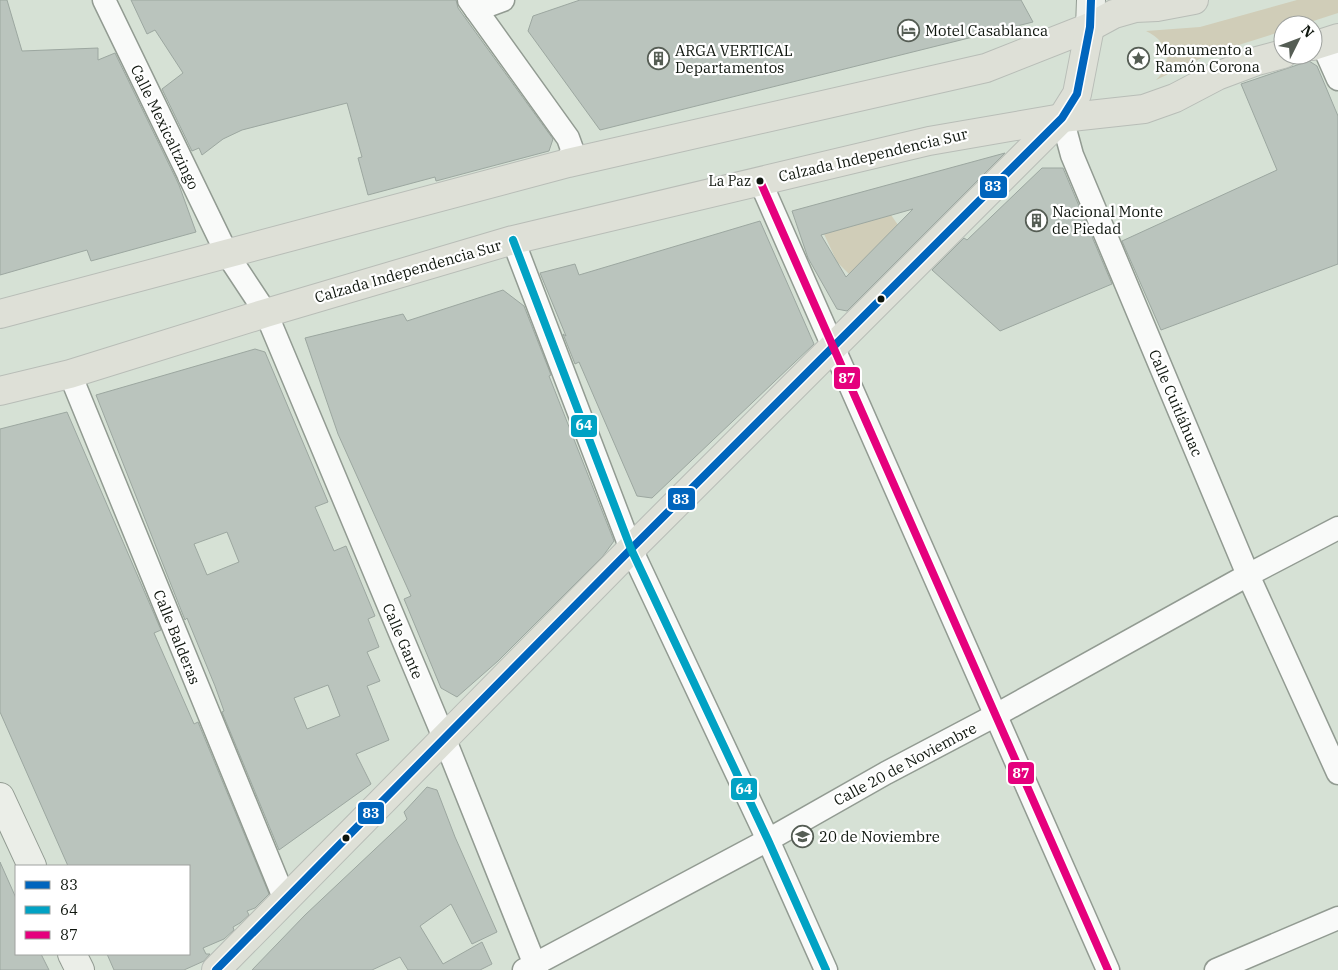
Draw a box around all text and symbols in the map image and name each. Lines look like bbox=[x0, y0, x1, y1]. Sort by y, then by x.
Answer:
north arrow bbox=[1273, 15, 1323, 65]
hotel icon: Motel Casablanca bbox=[897, 18, 921, 42]
place label: Motel Casablanca bbox=[925, 21, 1048, 40]
text: N bbox=[1297, 21, 1318, 41]
place label: Monumento a Ramón Corona bbox=[1155, 40, 1260, 76]
place label: ARGA VERTICAL Departamentos bbox=[675, 41, 793, 77]
place icon: Monumento a Ramón Corona bbox=[1127, 46, 1151, 70]
building icon: ARGA VERTICAL Departamentos bbox=[647, 47, 671, 71]
street label: Calle Mexicaltzingo bbox=[127, 61, 203, 193]
street label: Calzada Independencia Sur bbox=[777, 124, 970, 186]
place label: La Paz bbox=[708, 172, 751, 190]
line badge: 83 bbox=[979, 175, 1008, 199]
marker: La Paz bbox=[755, 176, 765, 186]
text: 83 bbox=[985, 177, 1001, 195]
place label: Nacional Monte de Piedad bbox=[1052, 202, 1163, 238]
building icon: Nacional Monte de Piedad bbox=[1024, 208, 1048, 232]
street label: Calzada Independencia Sur bbox=[312, 235, 504, 307]
unlabelled marker bbox=[876, 294, 886, 304]
street label: Calle Cuitláhuac bbox=[1145, 347, 1207, 460]
line badge: 87 bbox=[833, 366, 861, 390]
text: 87 bbox=[839, 369, 855, 387]
line badge: 64 bbox=[570, 414, 598, 438]
text: 64 bbox=[576, 416, 592, 434]
line badge: 83 bbox=[667, 487, 696, 511]
text: 83 bbox=[673, 490, 689, 508]
street label: Calle Balderas bbox=[149, 587, 205, 687]
street label: Calle Gante bbox=[379, 600, 427, 682]
street label: Calle 20 de Noviembre bbox=[830, 718, 980, 810]
line badge: 87 bbox=[1007, 761, 1035, 785]
text: 87 bbox=[1013, 764, 1029, 782]
line badge: 64 bbox=[730, 777, 758, 801]
text: 64 bbox=[736, 780, 752, 798]
line badge: 83 bbox=[357, 801, 385, 825]
text: 83 bbox=[363, 804, 379, 822]
school or university icon: 20 de Noviembre bbox=[791, 824, 815, 848]
place label: 20 de Noviembre bbox=[819, 827, 940, 846]
unlabelled marker bbox=[341, 833, 351, 843]
legend bbox=[15, 865, 190, 955]
text: 83 bbox=[60, 875, 78, 894]
text: 64 bbox=[60, 900, 78, 919]
text: 87 bbox=[60, 925, 78, 944]

